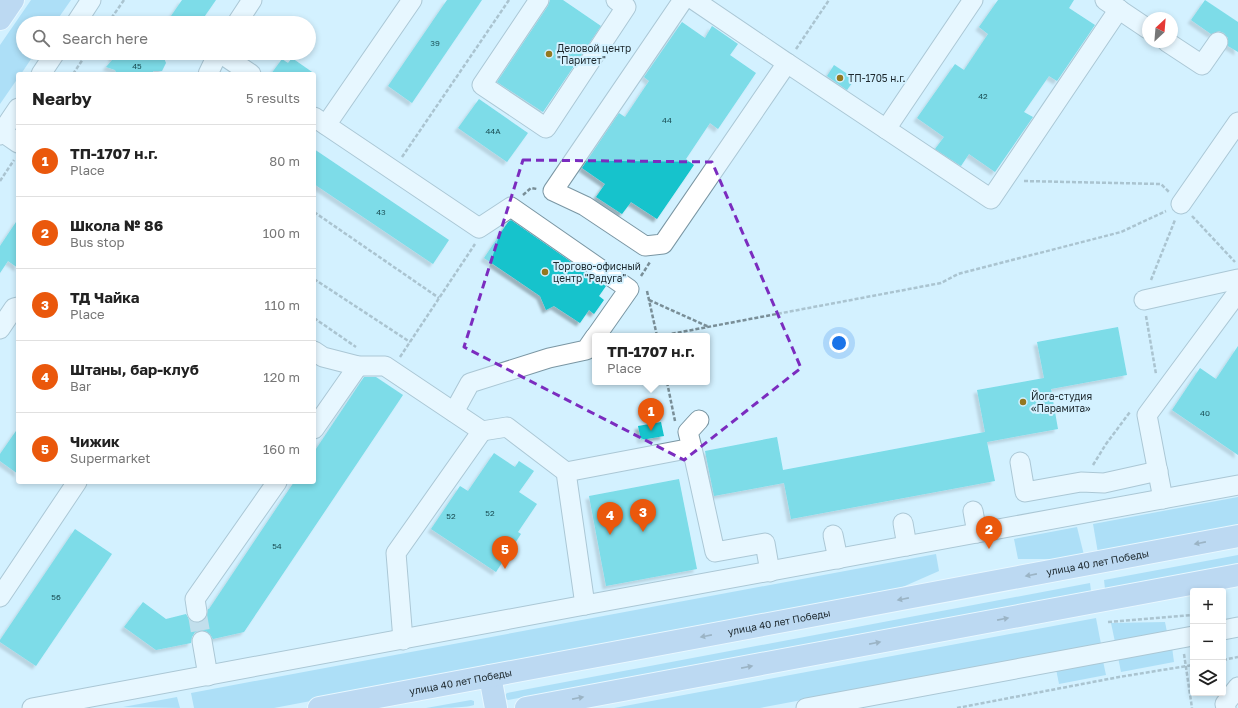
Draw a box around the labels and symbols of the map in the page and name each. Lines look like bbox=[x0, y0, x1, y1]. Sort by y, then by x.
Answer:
north arrow bbox=[1142, 12, 1178, 48]
house number: 39 bbox=[430, 38, 440, 48]
place label: Деловой центр "Паритет" bbox=[557, 42, 631, 66]
marker: Деловой центр "Паритет" bbox=[544, 49, 554, 59]
house number: 45 bbox=[132, 61, 142, 71]
place label: ТП-1705 н.г. bbox=[848, 72, 905, 84]
marker: ТП-1705 н.г. bbox=[835, 73, 845, 83]
house number: 42 bbox=[978, 91, 988, 101]
house number: 44 bbox=[662, 115, 672, 125]
house number: 44А bbox=[485, 126, 501, 136]
house number: 43 bbox=[376, 207, 386, 217]
place label: Торгово-офисный центр "Радуга" bbox=[553, 260, 641, 284]
marker: Торгово-офисный центр "Радуга" bbox=[540, 267, 550, 277]
your location bbox=[829, 333, 849, 353]
place label: Йога-студия «Парамита» bbox=[1031, 390, 1092, 414]
marker: Йога-студия «Парамита» bbox=[1018, 397, 1028, 407]
pin: 1 bbox=[638, 398, 664, 431]
house number: 40 bbox=[1200, 408, 1210, 418]
pin: 3 bbox=[630, 499, 656, 532]
pin: 4 bbox=[597, 502, 623, 535]
house number: 52 bbox=[485, 508, 495, 518]
house number: 52 bbox=[446, 511, 456, 521]
pin: 2 bbox=[976, 516, 1002, 549]
pin: 5 bbox=[492, 536, 518, 569]
house number: 54 bbox=[272, 541, 282, 551]
one-way arrow bbox=[1194, 541, 1206, 547]
street label: улица 40 лет Победы bbox=[1045, 547, 1150, 578]
one-way arrow bbox=[1024, 572, 1037, 578]
house number: 56 bbox=[51, 592, 61, 602]
one-way arrow bbox=[897, 596, 909, 602]
street label: улица 40 лет Победы bbox=[727, 606, 831, 637]
one-way arrow bbox=[996, 616, 1009, 622]
one-way arrow bbox=[700, 633, 712, 639]
one-way arrow bbox=[869, 640, 881, 646]
one-way arrow bbox=[741, 663, 753, 669]
street label: улица 40 лет Победы bbox=[408, 666, 513, 697]
one-way arrow bbox=[572, 695, 584, 701]

